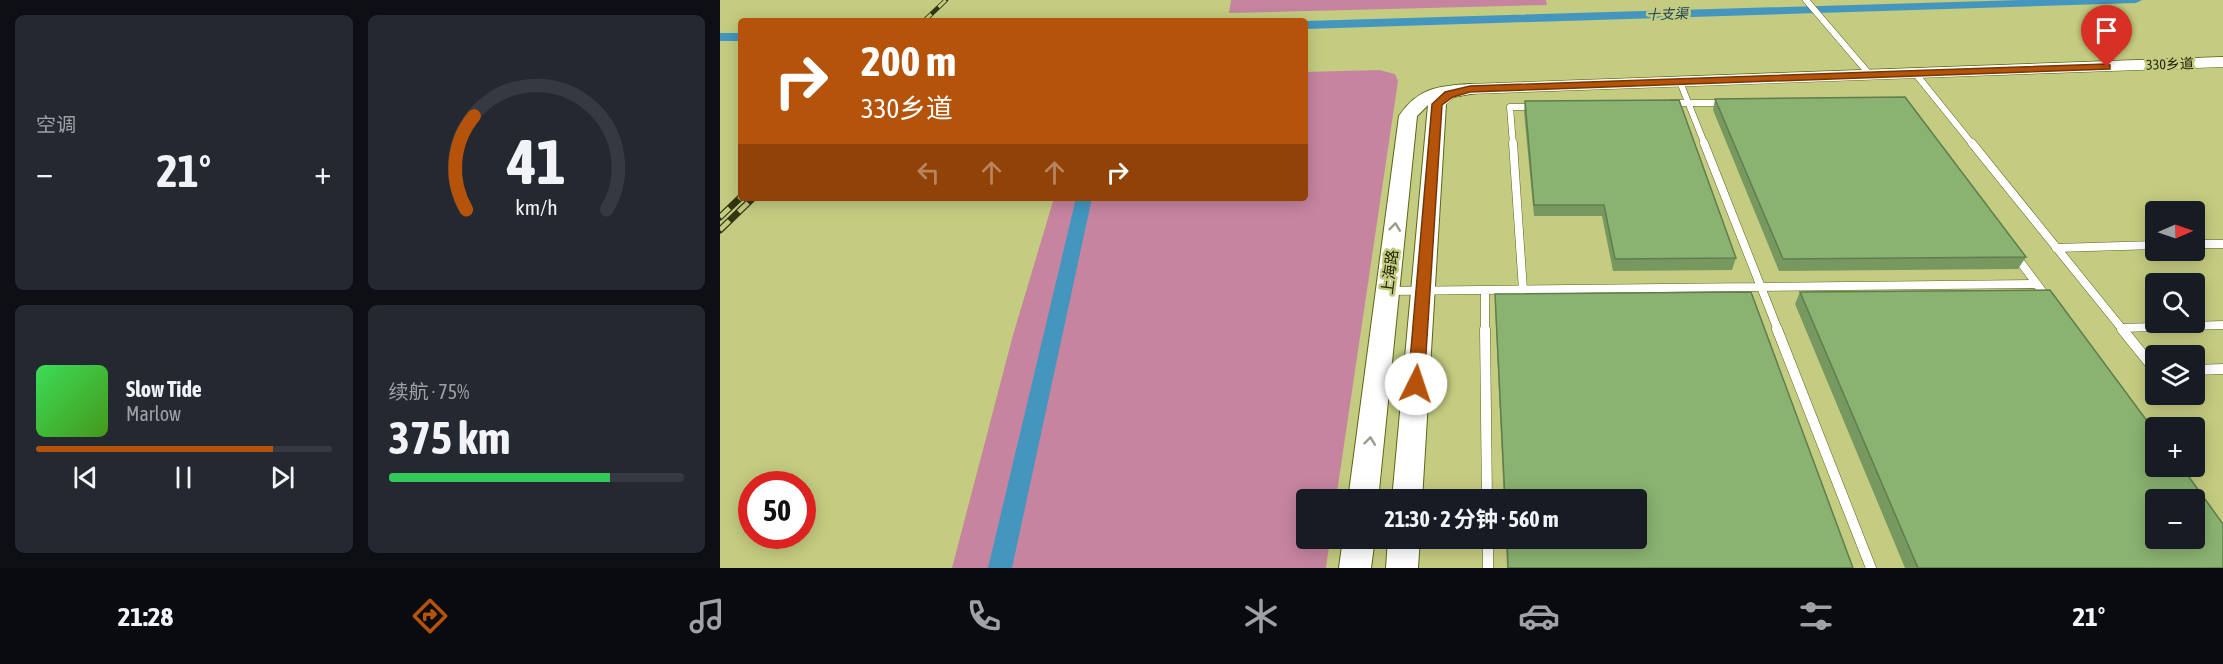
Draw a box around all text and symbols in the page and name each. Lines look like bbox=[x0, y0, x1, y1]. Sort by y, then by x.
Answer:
water label: 十支渠 bbox=[1646, 5, 1690, 23]
pin bbox=[2081, 5, 2132, 67]
icon: arrive bbox=[2090, 14, 2123, 47]
text: 200 m bbox=[861, 37, 956, 85]
icon: right bbox=[762, 42, 840, 120]
street label: 330乡道 bbox=[2146, 55, 2194, 73]
text: 330乡道 bbox=[861, 93, 953, 124]
text: 空调 bbox=[36, 113, 76, 136]
text: 41 bbox=[506, 126, 566, 197]
text: 21° bbox=[156, 145, 211, 197]
text: − bbox=[36, 153, 53, 191]
text: + bbox=[314, 153, 331, 191]
icon: left bbox=[912, 156, 945, 189]
icon: ahead bbox=[975, 156, 1008, 189]
icon: ahead bbox=[1038, 156, 1071, 189]
icon: right bbox=[1101, 156, 1134, 189]
text: km/h bbox=[515, 195, 558, 220]
north arrow bbox=[2145, 201, 2205, 261]
map controls bbox=[2145, 201, 2205, 549]
one-way arrow bbox=[1389, 222, 1401, 231]
street label: 上海路 bbox=[1378, 249, 1401, 295]
button: search bbox=[2145, 273, 2205, 333]
button: layers bbox=[2145, 345, 2205, 405]
position arrow bbox=[1384, 352, 1448, 416]
text: Slow Tide bbox=[126, 376, 202, 402]
text: 续航 · 75% bbox=[389, 380, 469, 403]
text: Marlow bbox=[126, 402, 181, 425]
text: 375 km bbox=[389, 412, 510, 464]
button: + bbox=[2145, 417, 2205, 477]
one-way arrow bbox=[1363, 437, 1376, 446]
icon: previous bbox=[69, 461, 102, 494]
icon: pause bbox=[167, 461, 200, 494]
icon: next bbox=[266, 461, 299, 494]
speed limit sign: 50 bbox=[738, 471, 816, 549]
button: − bbox=[2145, 489, 2205, 549]
text: 21:30 · 2 分钟 · 560 m bbox=[1385, 506, 1558, 532]
icon: directions bbox=[409, 595, 451, 637]
icon: music bbox=[686, 595, 728, 637]
icon: phone bbox=[963, 595, 1005, 637]
icon: climate bbox=[1240, 595, 1282, 637]
icon: car bbox=[1518, 595, 1560, 637]
icon: filters bbox=[1795, 595, 1837, 637]
text: 21:28 bbox=[118, 601, 173, 632]
text: 21° bbox=[2072, 601, 2105, 632]

